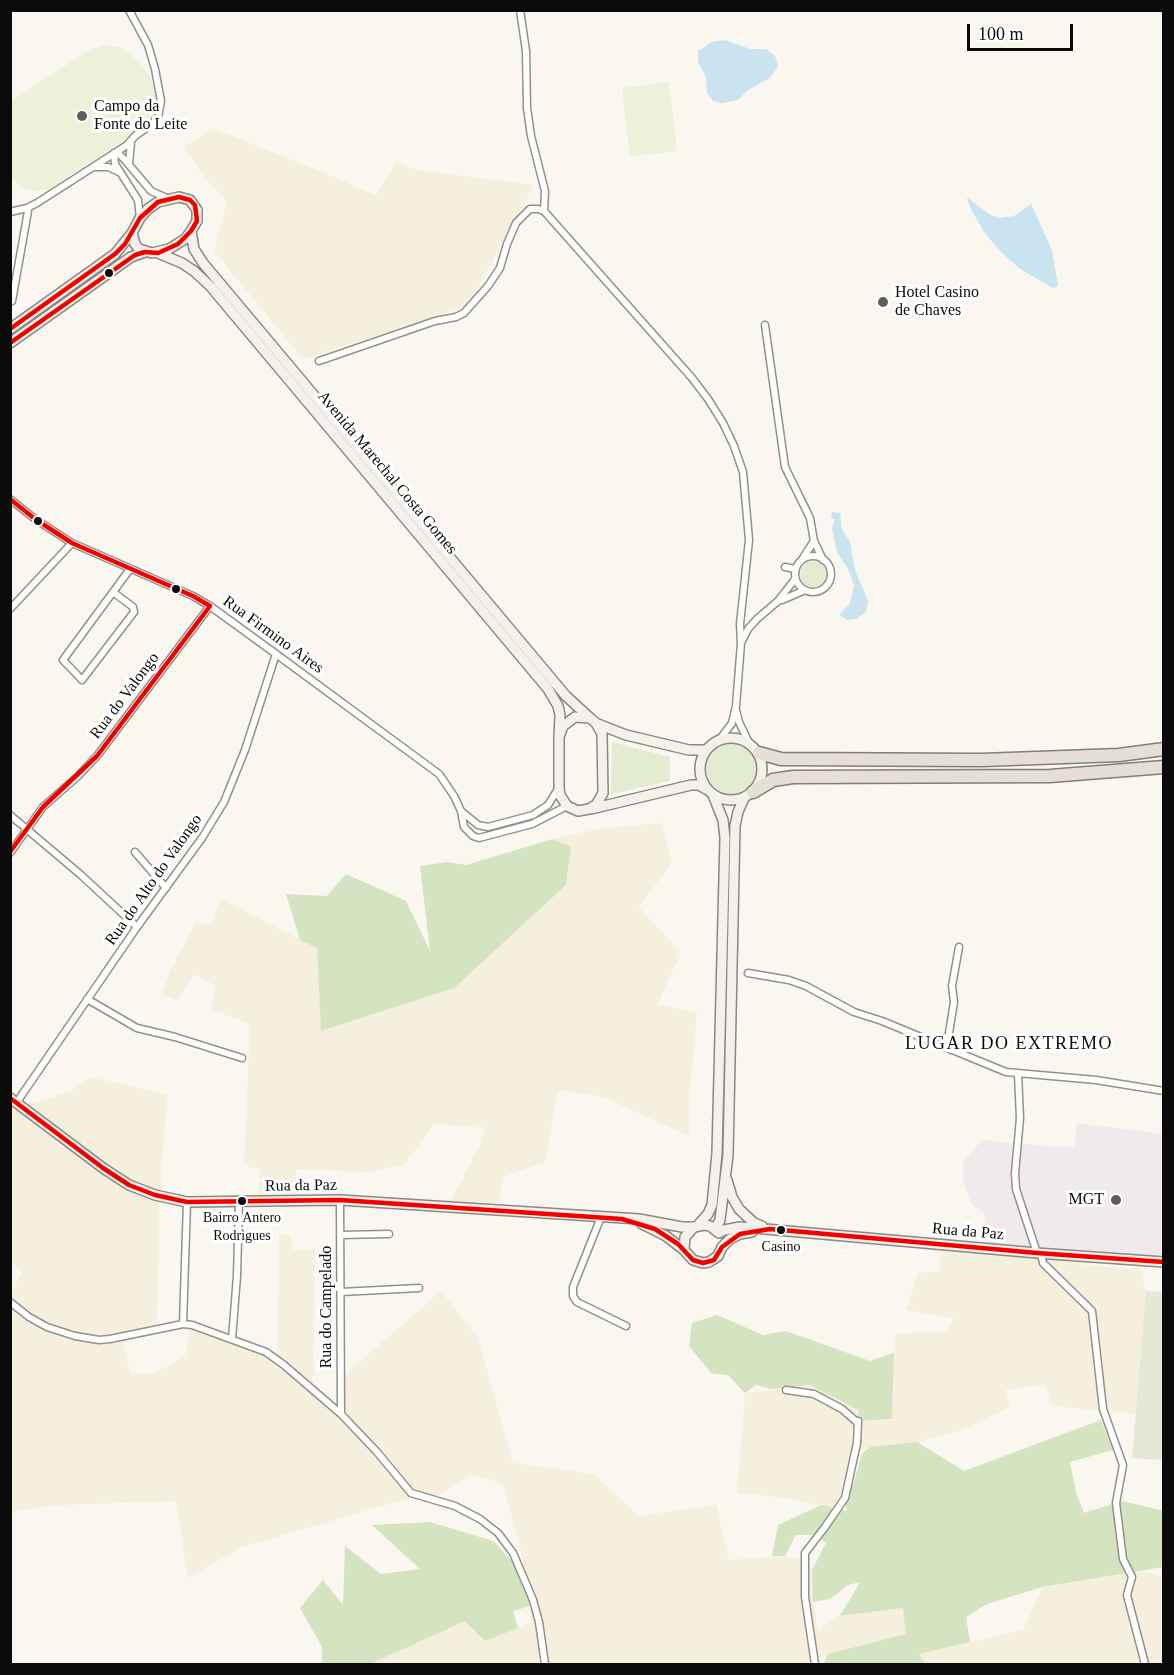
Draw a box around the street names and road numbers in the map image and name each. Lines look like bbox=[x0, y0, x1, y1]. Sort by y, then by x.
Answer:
street label: Avenida Marechal Costa Gomes bbox=[313, 387, 461, 559]
street label: Rua Firmino Aires bbox=[219, 592, 327, 678]
street label: Rua do Valongo bbox=[86, 649, 164, 743]
street label: Rua do Alto do Valongo bbox=[102, 811, 206, 949]
street label: Rua da Paz bbox=[265, 1176, 337, 1196]
street label: Rua da Paz bbox=[931, 1219, 1005, 1245]
street label: Rua do Campelado bbox=[317, 1246, 337, 1368]

